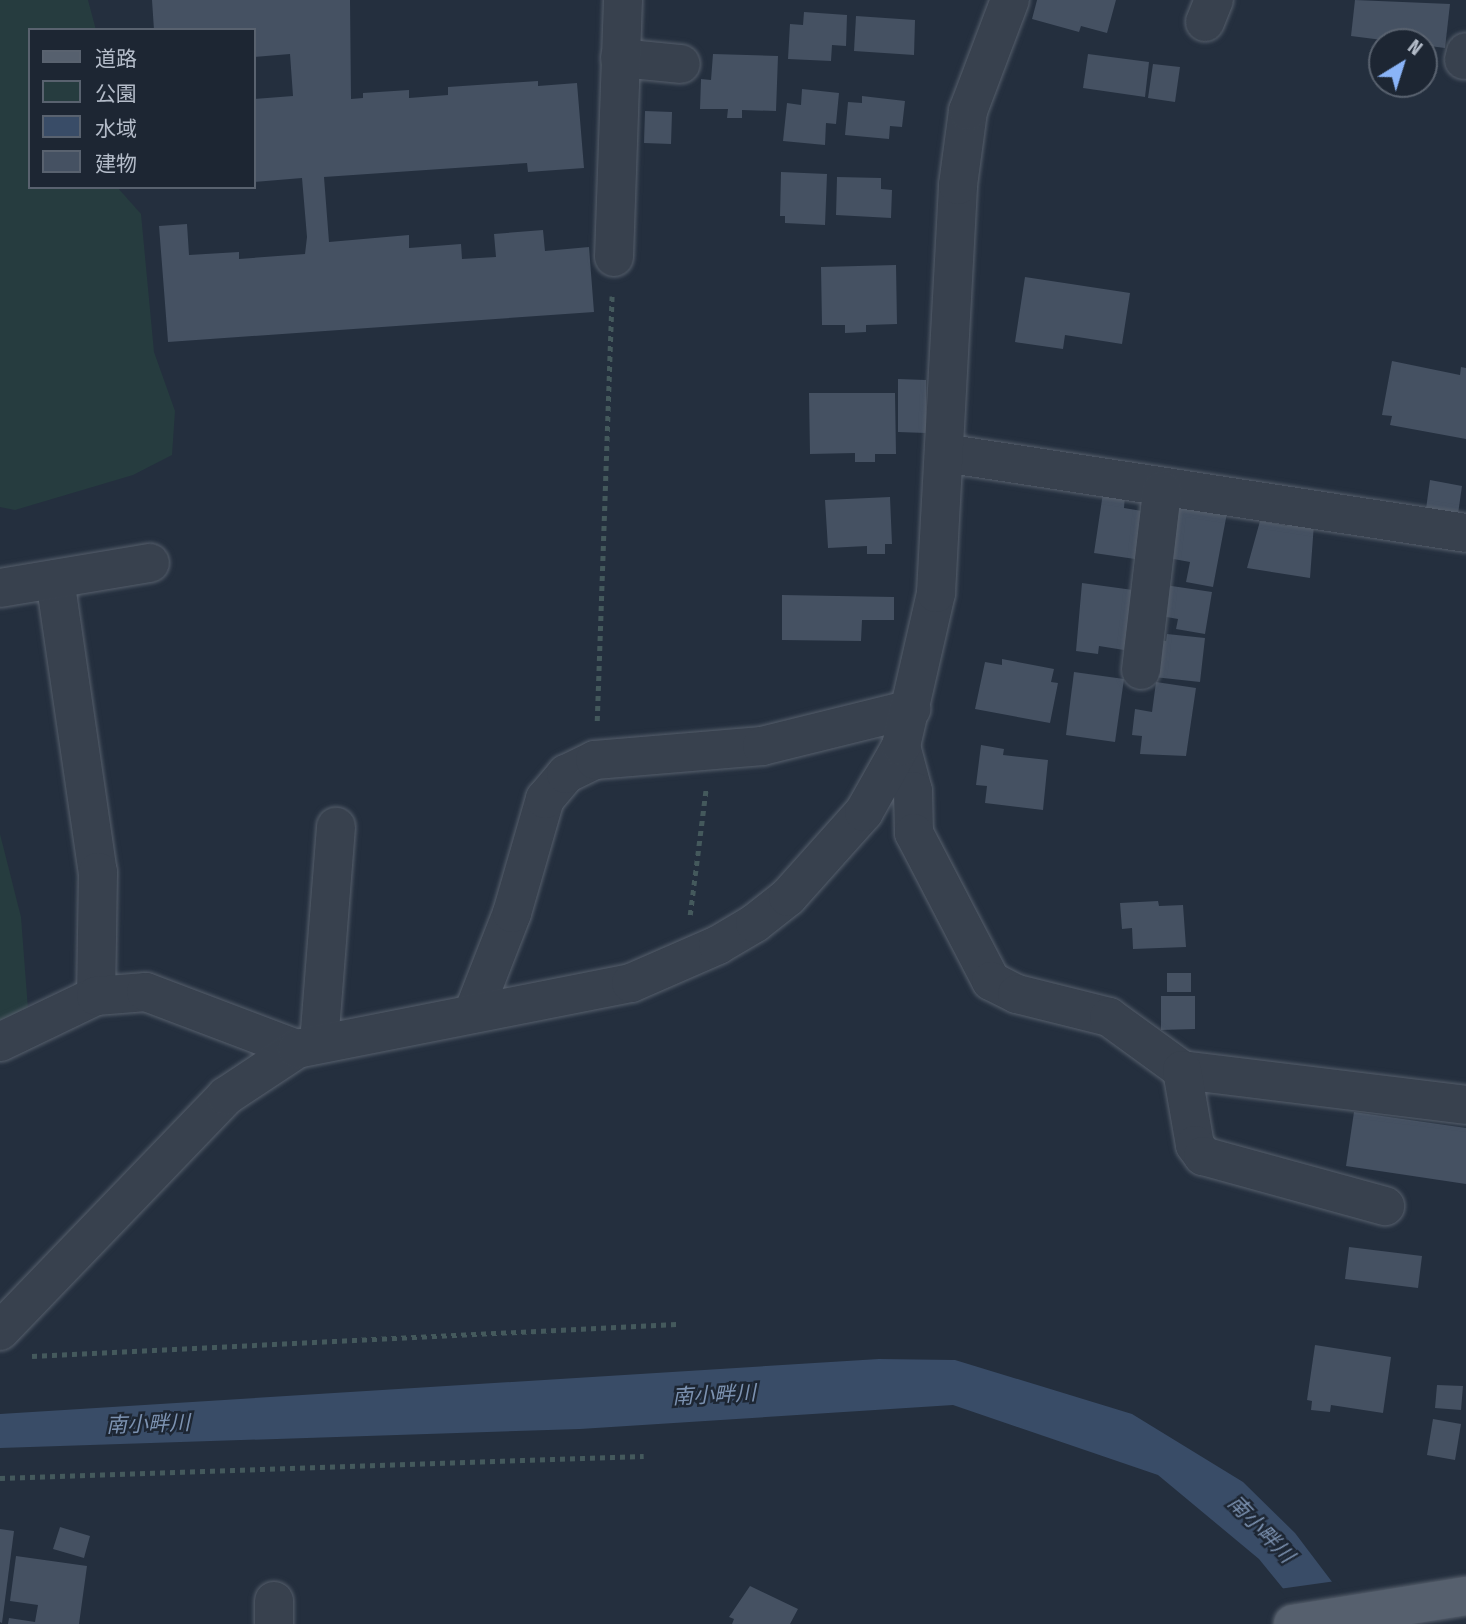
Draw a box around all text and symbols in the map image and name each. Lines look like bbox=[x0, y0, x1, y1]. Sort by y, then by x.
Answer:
legend bbox=[28, 28, 256, 189]
north arrow bbox=[1368, 28, 1438, 98]
text: N bbox=[1403, 35, 1427, 60]
text: 道路 bbox=[95, 46, 137, 72]
text: 公園 bbox=[95, 81, 137, 107]
text: 水域 bbox=[95, 116, 137, 142]
text: 建物 bbox=[95, 151, 137, 177]
water label: 南小畔川 bbox=[671, 1380, 757, 1410]
water label: 南小畔川 bbox=[106, 1410, 190, 1438]
water label: 南小畔川 bbox=[1223, 1490, 1299, 1568]

